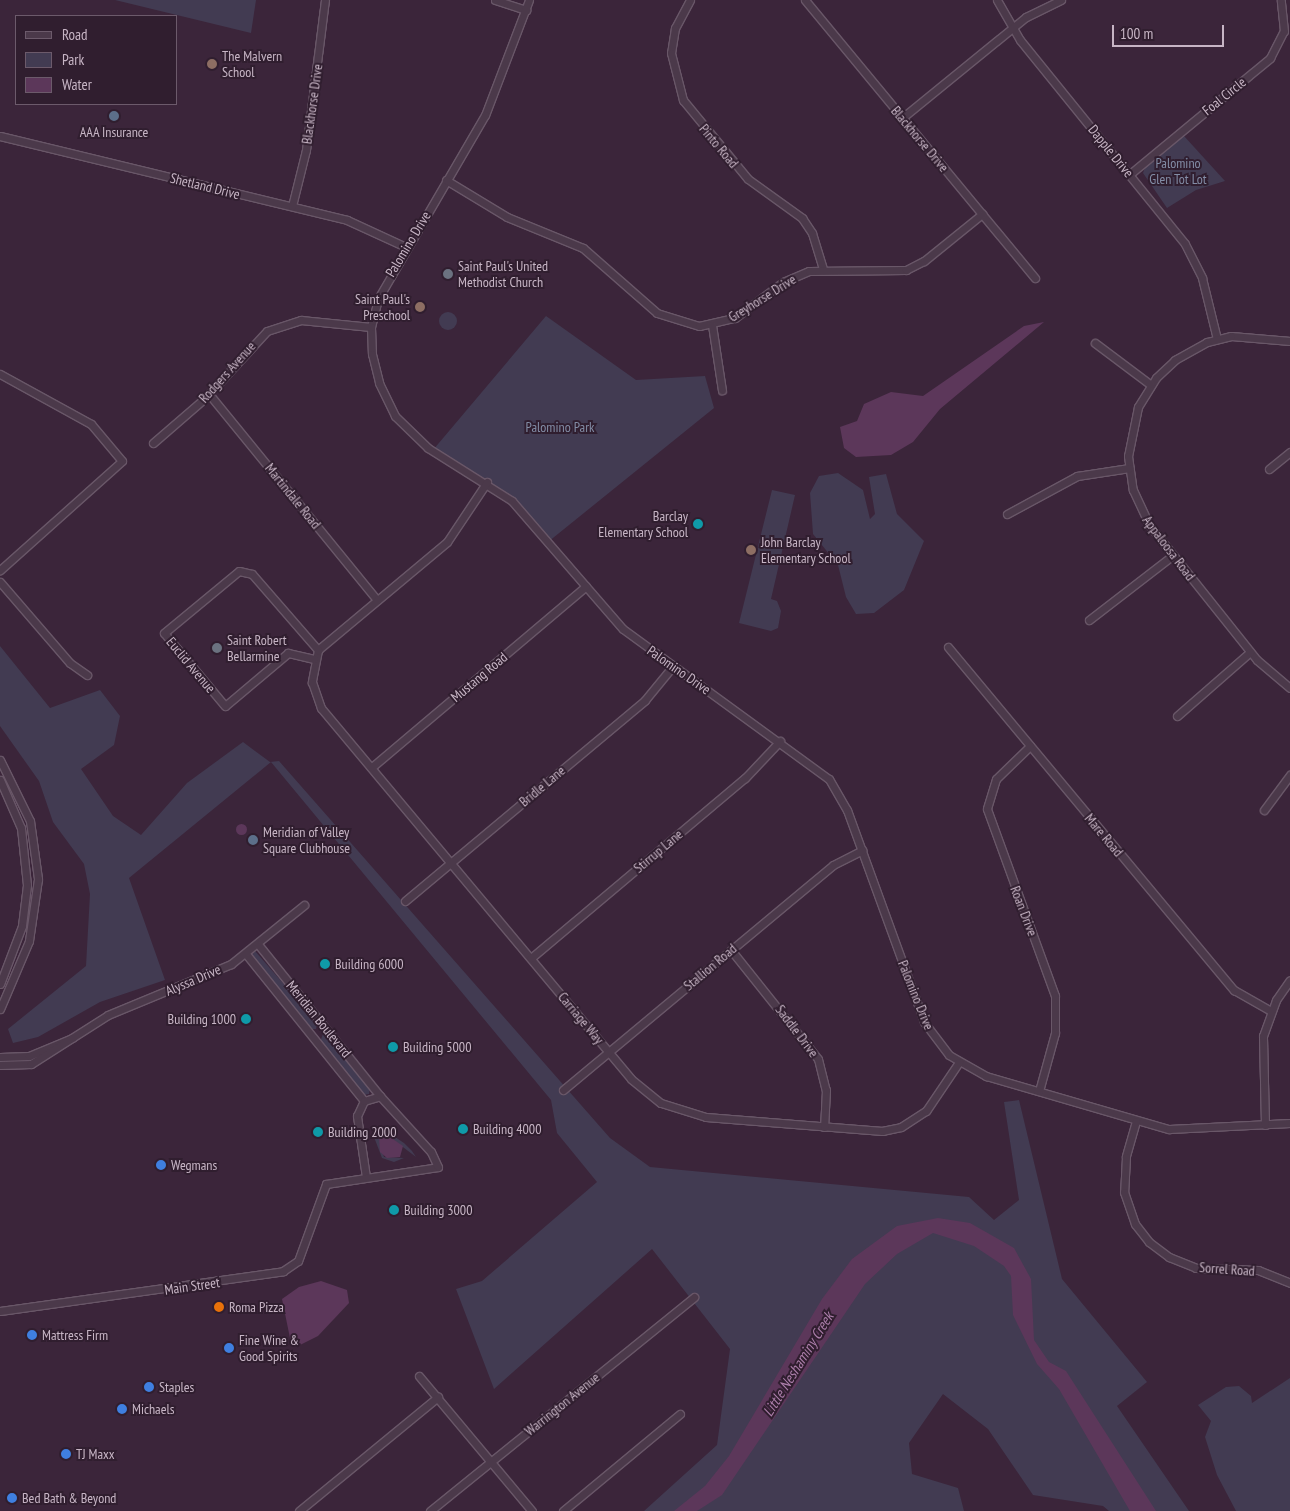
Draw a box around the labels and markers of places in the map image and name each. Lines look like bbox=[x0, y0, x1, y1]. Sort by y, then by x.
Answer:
place label: The Malvern School bbox=[222, 48, 282, 80]
marker: The Malvern School bbox=[206, 58, 218, 70]
marker: AAA Insurance bbox=[108, 110, 120, 122]
place label: AAA Insurance bbox=[79, 124, 149, 140]
place label: Saint Paul's United Methodist Church bbox=[458, 258, 548, 290]
marker: Saint Paul's United Methodist Church bbox=[442, 268, 454, 280]
place label: Saint Paul's Preschool bbox=[355, 291, 410, 324]
marker: Saint Paul's Preschool bbox=[414, 301, 426, 313]
place label: Barclay Elementary School bbox=[598, 508, 688, 540]
marker: Barclay Elementary School bbox=[692, 518, 704, 530]
place label: John Barclay Elementary School bbox=[761, 534, 851, 566]
marker: John Barclay Elementary School bbox=[745, 544, 757, 556]
place label: Saint Robert Bellarmine bbox=[227, 632, 287, 664]
marker: Saint Robert Bellarmine bbox=[211, 642, 223, 654]
place label: Meridian of Valley Square Clubhouse bbox=[263, 824, 350, 856]
marker: Meridian of Valley Square Clubhouse bbox=[247, 834, 259, 846]
place label: Building 6000 bbox=[335, 956, 403, 972]
marker: Building 6000 bbox=[319, 958, 331, 970]
place label: Building 1000 bbox=[168, 1011, 236, 1027]
marker: Building 1000 bbox=[240, 1013, 252, 1025]
place label: Building 5000 bbox=[403, 1039, 471, 1055]
marker: Building 5000 bbox=[387, 1041, 399, 1053]
place label: Building 4000 bbox=[473, 1121, 541, 1137]
marker: Building 4000 bbox=[457, 1123, 469, 1135]
place label: Building 2000 bbox=[328, 1124, 396, 1140]
marker: Building 2000 bbox=[312, 1126, 324, 1138]
place label: Wegmans bbox=[171, 1157, 217, 1173]
marker: Wegmans bbox=[155, 1159, 167, 1171]
place label: Building 3000 bbox=[404, 1202, 472, 1218]
marker: Building 3000 bbox=[388, 1204, 400, 1216]
place label: Roma Pizza bbox=[229, 1299, 284, 1315]
marker: Roma Pizza bbox=[213, 1301, 225, 1313]
place label: Mattress Firm bbox=[42, 1327, 108, 1343]
marker: Mattress Firm bbox=[26, 1329, 38, 1341]
place label: Fine Wine & Good Spirits bbox=[239, 1332, 299, 1364]
marker: Fine Wine & Good Spirits bbox=[223, 1342, 235, 1354]
place label: Staples bbox=[159, 1379, 194, 1395]
marker: Staples bbox=[143, 1381, 155, 1393]
place label: Michaels bbox=[132, 1401, 174, 1417]
marker: Michaels bbox=[116, 1403, 128, 1415]
place label: TJ Maxx bbox=[76, 1446, 114, 1462]
marker: TJ Maxx bbox=[60, 1448, 72, 1460]
place label: Bed Bath & Beyond bbox=[22, 1490, 116, 1506]
marker: Bed Bath & Beyond bbox=[6, 1492, 18, 1504]

